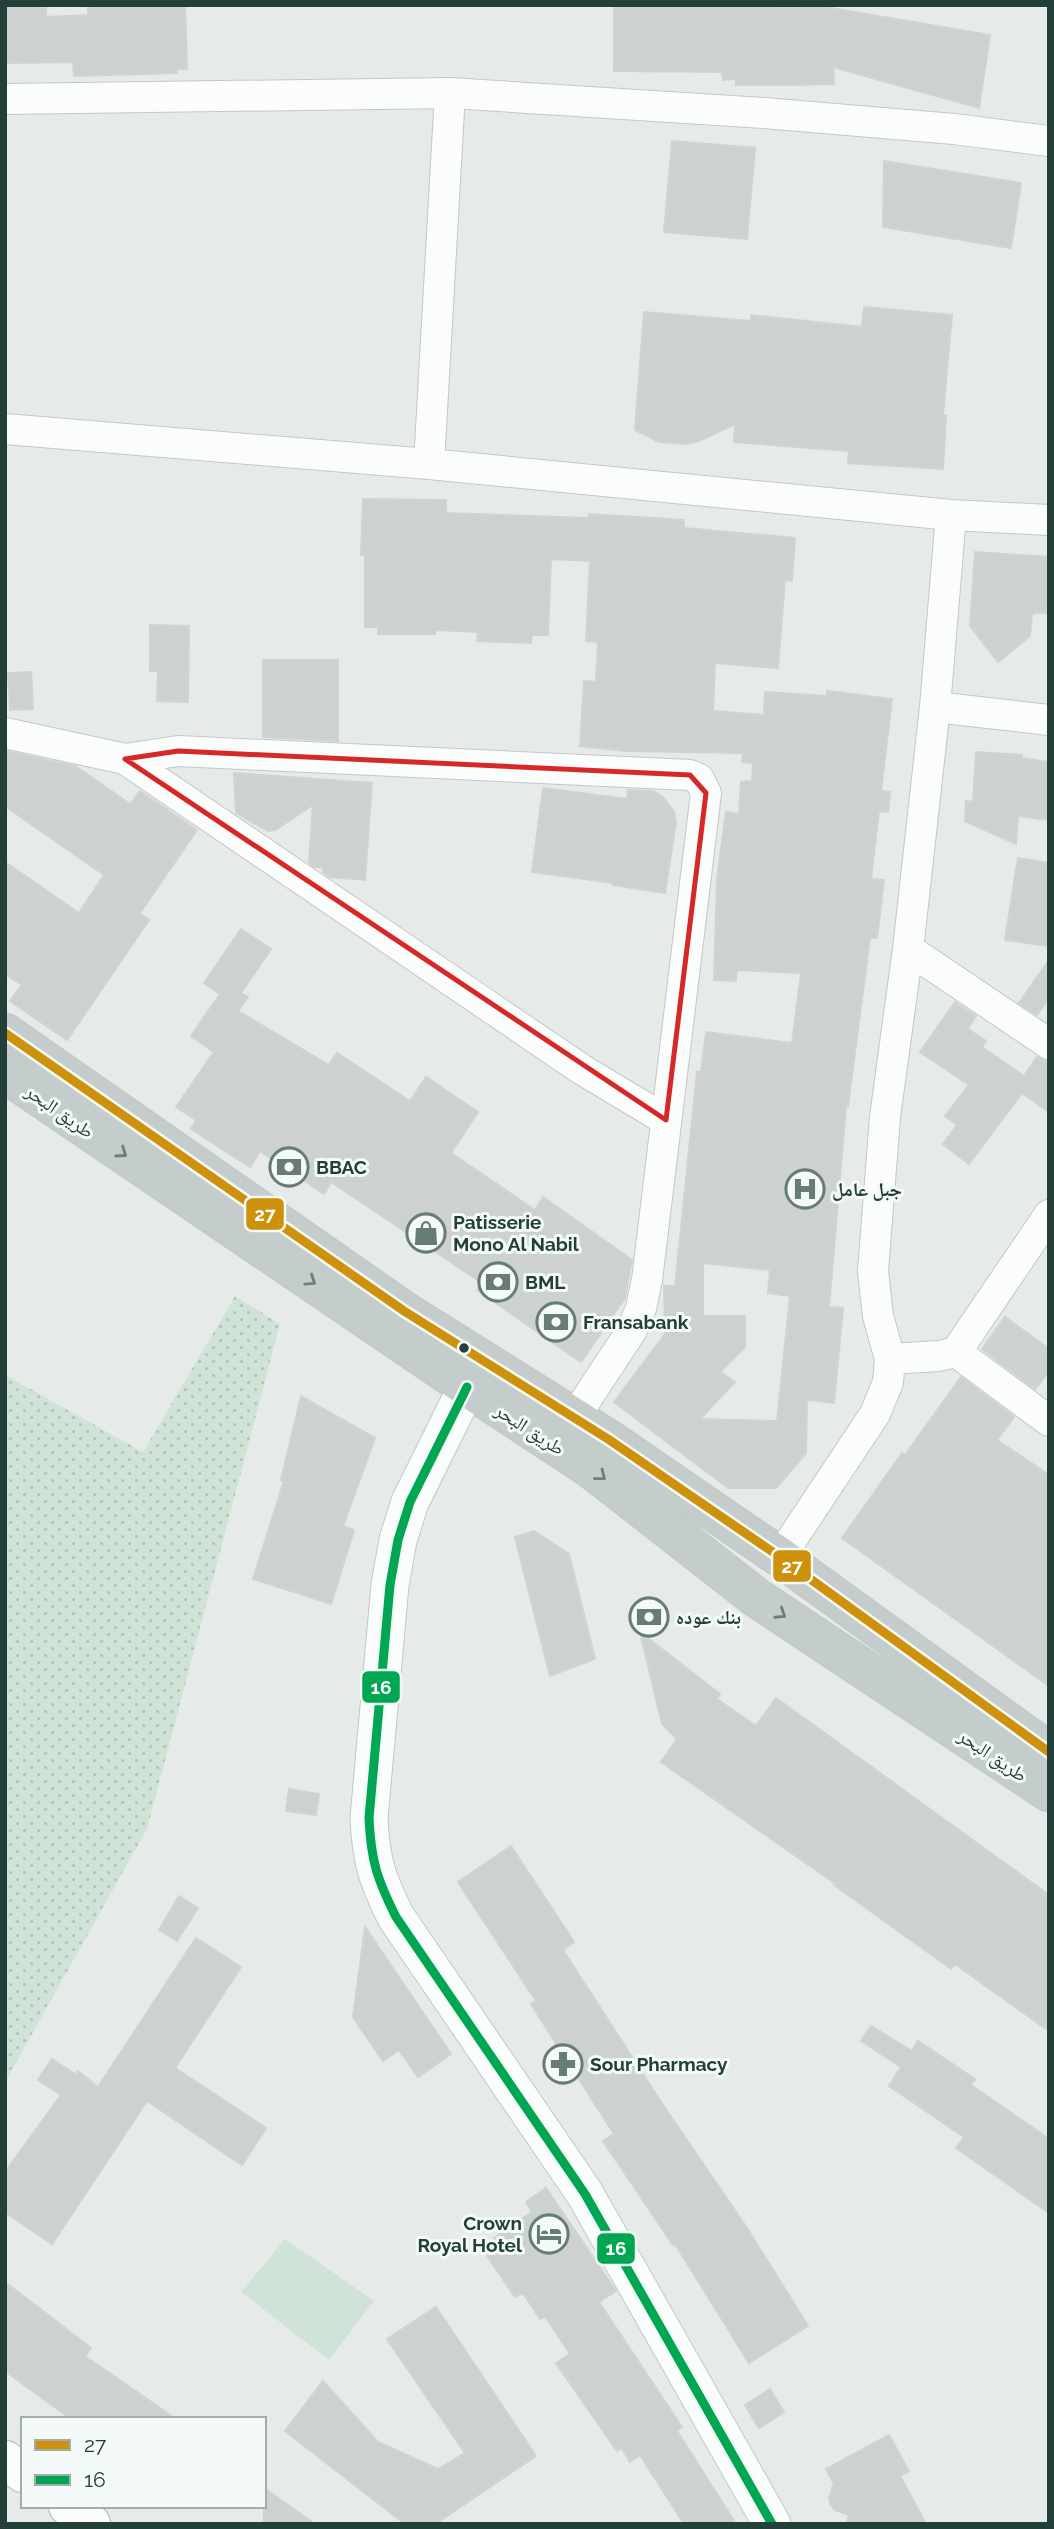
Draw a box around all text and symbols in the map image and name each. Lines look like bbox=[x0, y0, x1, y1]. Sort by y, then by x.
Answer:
street label: طريق البحر bbox=[20, 1079, 98, 1143]
one-way arrow bbox=[114, 1145, 127, 1157]
bank icon: BBAC bbox=[268, 1146, 310, 1188]
place label: BBAC bbox=[316, 1156, 367, 1178]
hospital icon: جبل عامل bbox=[784, 1168, 826, 1210]
place label: جبل عامل bbox=[832, 1178, 902, 1201]
line badge: 27 bbox=[245, 1197, 285, 1231]
text: 27 bbox=[254, 1203, 276, 1225]
place label: Patisserie Mono Al Nabil bbox=[453, 1211, 580, 1255]
shop icon: Patisserie Mono Al Nabil bbox=[405, 1212, 447, 1254]
bank icon: BML bbox=[477, 1261, 519, 1303]
place label: BML bbox=[525, 1271, 565, 1293]
one-way arrow bbox=[303, 1272, 316, 1285]
bank icon: Fransabank bbox=[535, 1301, 577, 1343]
place label: Fransabank bbox=[583, 1311, 689, 1333]
unlabelled marker bbox=[457, 1341, 471, 1355]
street label: طريق البحر bbox=[490, 1398, 569, 1460]
one-way arrow bbox=[593, 1468, 605, 1481]
line badge: 27 bbox=[772, 1549, 812, 1583]
text: 27 bbox=[781, 1555, 803, 1577]
bank icon: بنك عوده bbox=[628, 1596, 670, 1638]
place label: بنك عوده bbox=[676, 1606, 741, 1629]
one-way arrow bbox=[774, 1606, 787, 1619]
line badge: 16 bbox=[361, 1670, 401, 1704]
text: 16 bbox=[371, 1676, 391, 1698]
street label: طريق البحر bbox=[953, 1723, 1032, 1787]
pharmacy icon: Sour Pharmacy bbox=[542, 2043, 584, 2085]
place label: Sour Pharmacy bbox=[590, 2053, 728, 2075]
place label: Crown Royal Hotel bbox=[417, 2212, 523, 2256]
hotel icon: Crown Royal Hotel bbox=[528, 2213, 570, 2255]
line badge: 16 bbox=[596, 2232, 636, 2265]
text: 16 bbox=[606, 2237, 626, 2259]
legend bbox=[21, 2417, 266, 2508]
text: 27 bbox=[84, 2432, 107, 2457]
text: 16 bbox=[84, 2467, 106, 2492]

